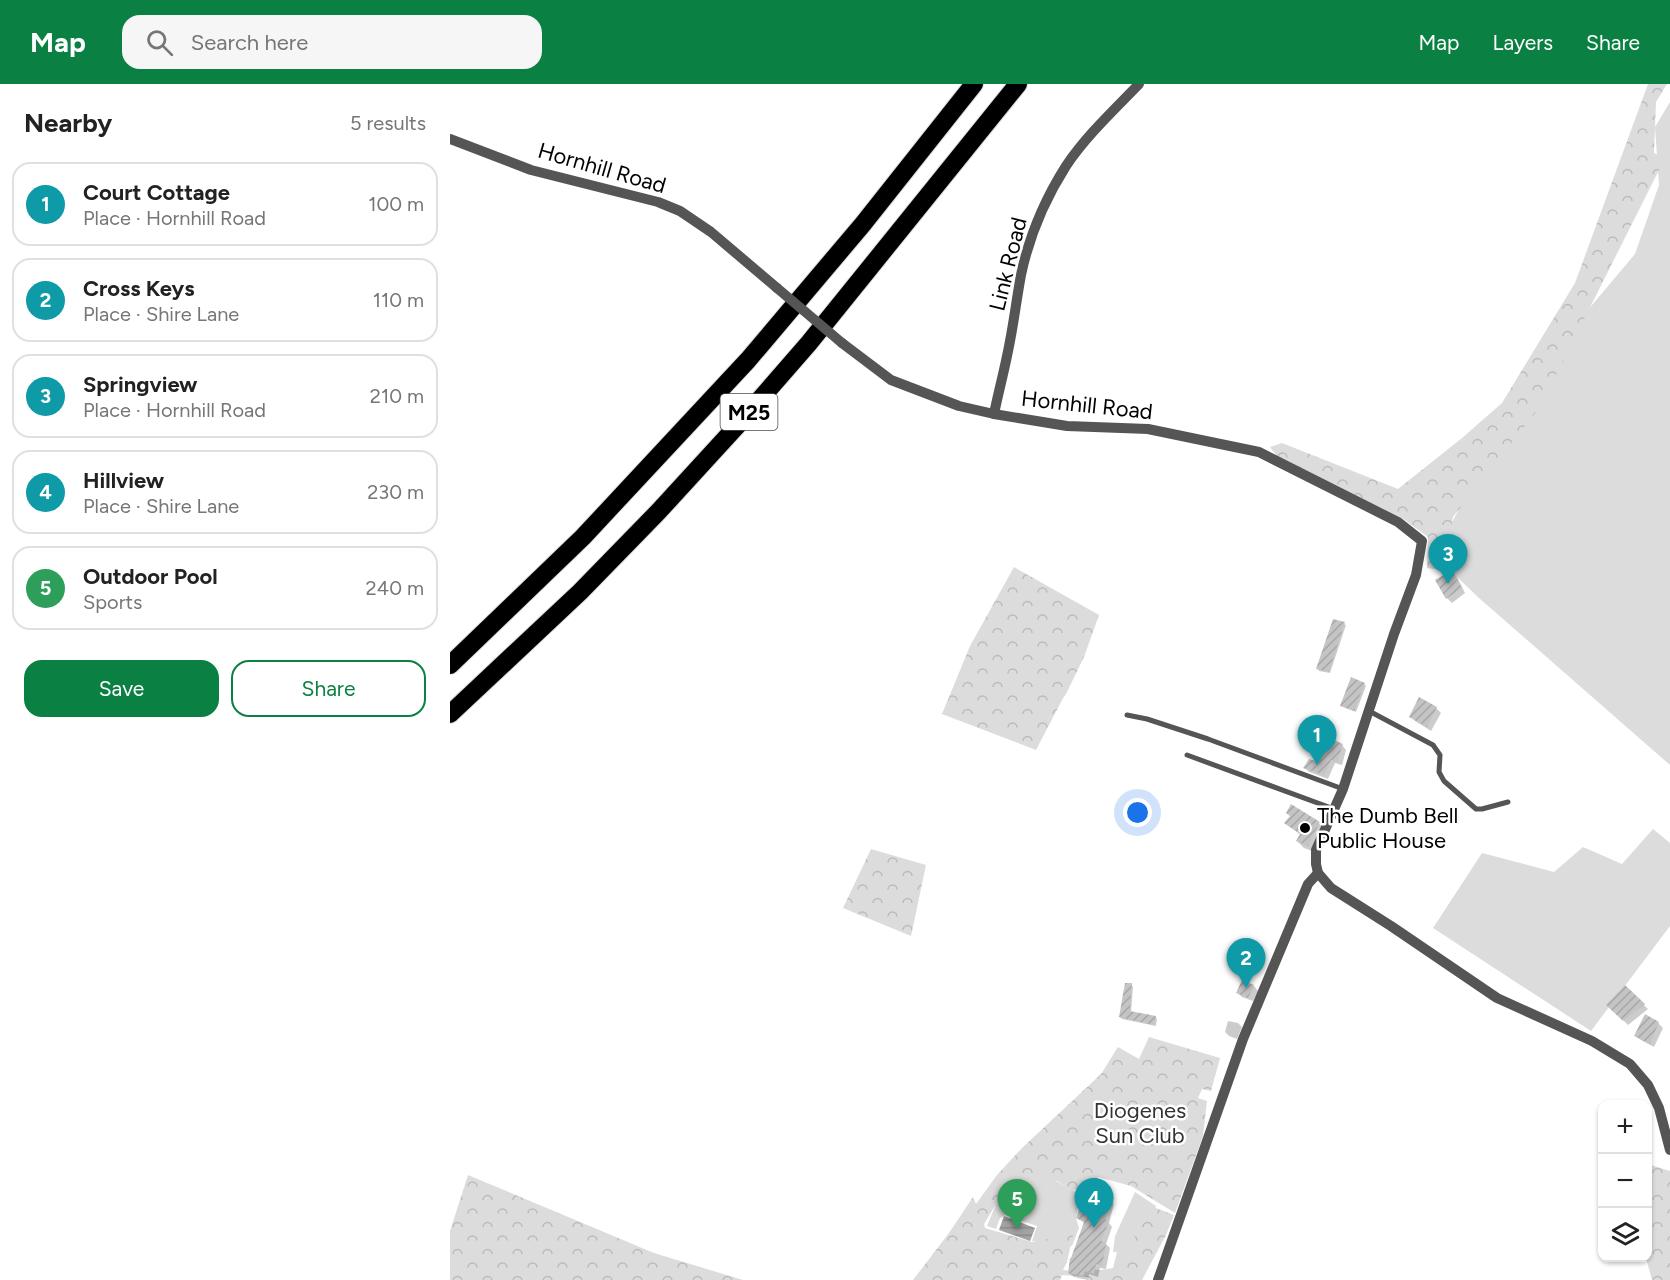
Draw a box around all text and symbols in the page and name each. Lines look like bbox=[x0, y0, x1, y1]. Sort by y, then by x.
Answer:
search box bbox=[122, 15, 542, 69]
text: Map bbox=[30, 25, 86, 59]
icon: search bbox=[143, 26, 176, 59]
text: Search here bbox=[191, 29, 308, 56]
text: Map bbox=[1419, 30, 1459, 55]
text: Layers bbox=[1492, 30, 1553, 55]
text: Share bbox=[1586, 30, 1640, 55]
text: Nearby bbox=[24, 107, 112, 139]
text: 5 results bbox=[350, 111, 426, 135]
street label: Hornhill Road bbox=[535, 137, 669, 199]
text: Court Cottage bbox=[83, 179, 230, 206]
text: 1 bbox=[41, 192, 50, 216]
text: 100 m bbox=[368, 192, 424, 216]
text: Place · Hornhill Road bbox=[83, 206, 266, 230]
street label: Link Road bbox=[983, 214, 1033, 314]
text: Cross Keys bbox=[83, 275, 194, 302]
text: 2 bbox=[40, 288, 51, 312]
text: 110 m bbox=[373, 288, 424, 312]
text: Place · Shire Lane bbox=[83, 302, 239, 326]
text: Springview bbox=[83, 371, 197, 398]
text: 3 bbox=[40, 384, 51, 408]
text: 210 m bbox=[370, 384, 424, 408]
street label: Hornhill Road bbox=[1020, 385, 1154, 425]
road number: M25 bbox=[720, 394, 778, 430]
text: Place · Hornhill Road bbox=[83, 398, 266, 422]
text: Hillview bbox=[83, 467, 164, 494]
text: 4 bbox=[39, 480, 52, 504]
text: 230 m bbox=[367, 480, 424, 504]
text: Place · Shire Lane bbox=[83, 494, 239, 518]
pin: 3 bbox=[1428, 534, 1468, 584]
text: Outdoor Pool bbox=[83, 563, 218, 590]
text: 5 bbox=[40, 576, 51, 600]
text: 240 m bbox=[366, 576, 424, 600]
text: Sports bbox=[83, 590, 142, 614]
button: Save bbox=[24, 660, 219, 717]
button: Share bbox=[231, 660, 426, 717]
pin: 1 bbox=[1298, 716, 1336, 765]
your location bbox=[1123, 798, 1152, 827]
place label: The Dumb Bell Public House bbox=[1317, 802, 1458, 854]
marker: The Dumb Bell Public House bbox=[1298, 821, 1312, 835]
pin: 2 bbox=[1226, 938, 1266, 988]
park label: Diogenes Sun Club bbox=[1094, 1097, 1186, 1149]
map controls bbox=[1598, 1100, 1652, 1262]
button: + bbox=[1598, 1100, 1652, 1154]
button: − bbox=[1598, 1154, 1652, 1208]
pin: 4 bbox=[1074, 1178, 1114, 1228]
pin: 5 bbox=[998, 1180, 1036, 1229]
button: layers bbox=[1598, 1208, 1652, 1262]

